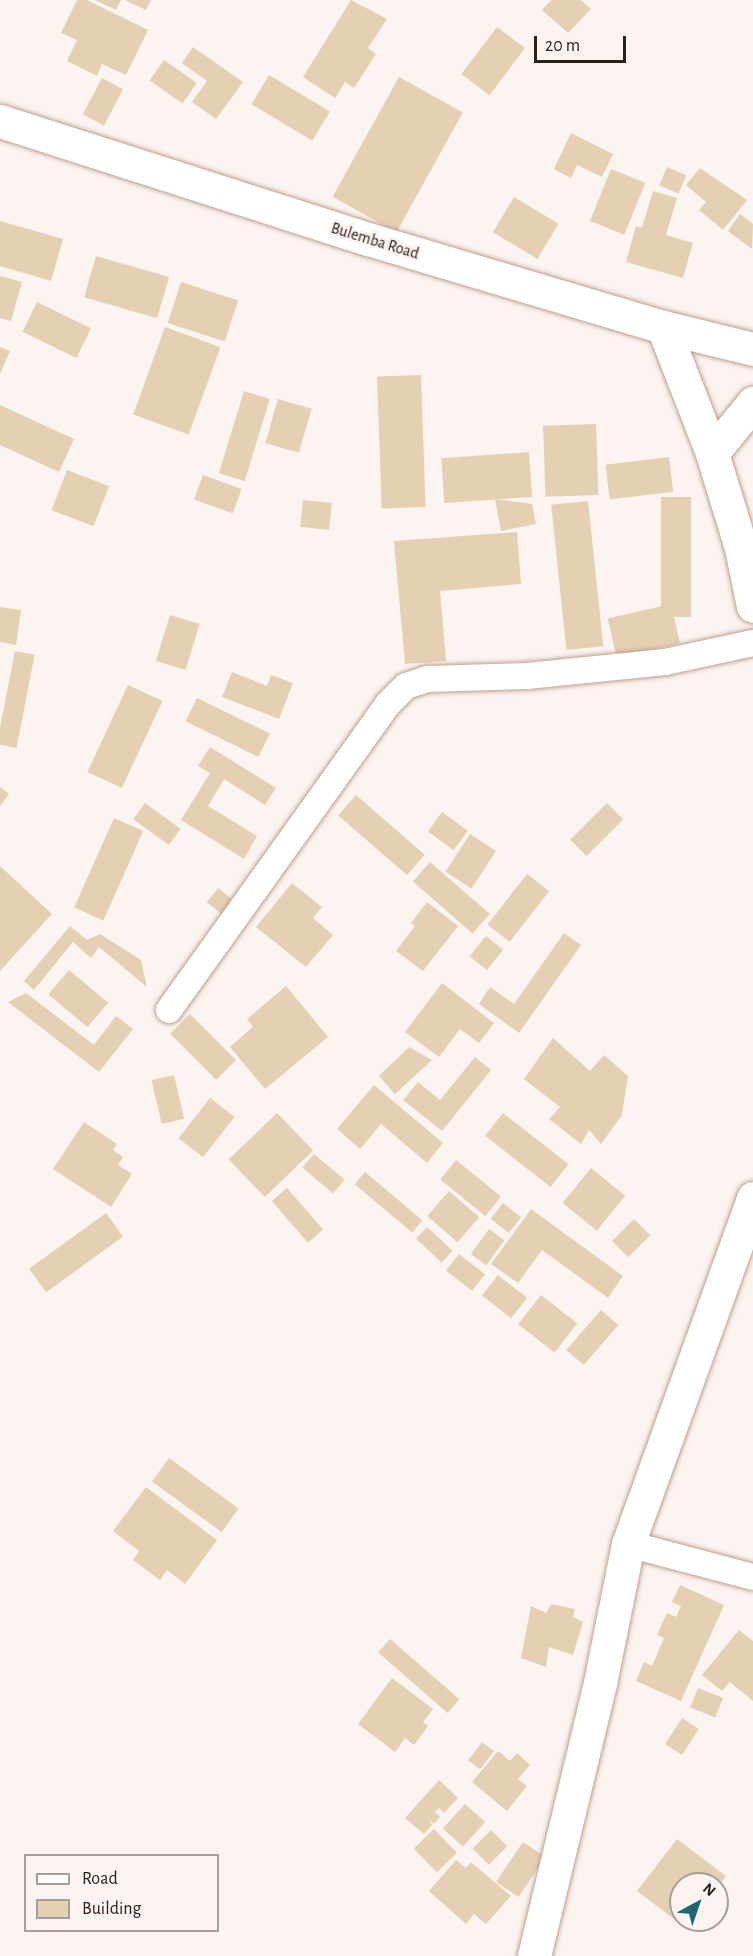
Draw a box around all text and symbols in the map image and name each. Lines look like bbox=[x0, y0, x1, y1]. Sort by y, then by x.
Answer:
scale bar bbox=[537, 24, 628, 62]
text: 20 m bbox=[545, 37, 580, 55]
street label: Bulemba Road bbox=[329, 219, 421, 263]
legend bbox=[24, 1854, 219, 1932]
text: Road bbox=[82, 1870, 118, 1888]
north arrow bbox=[669, 1872, 729, 1932]
text: N bbox=[700, 1880, 719, 1899]
text: Building bbox=[82, 1900, 141, 1918]

